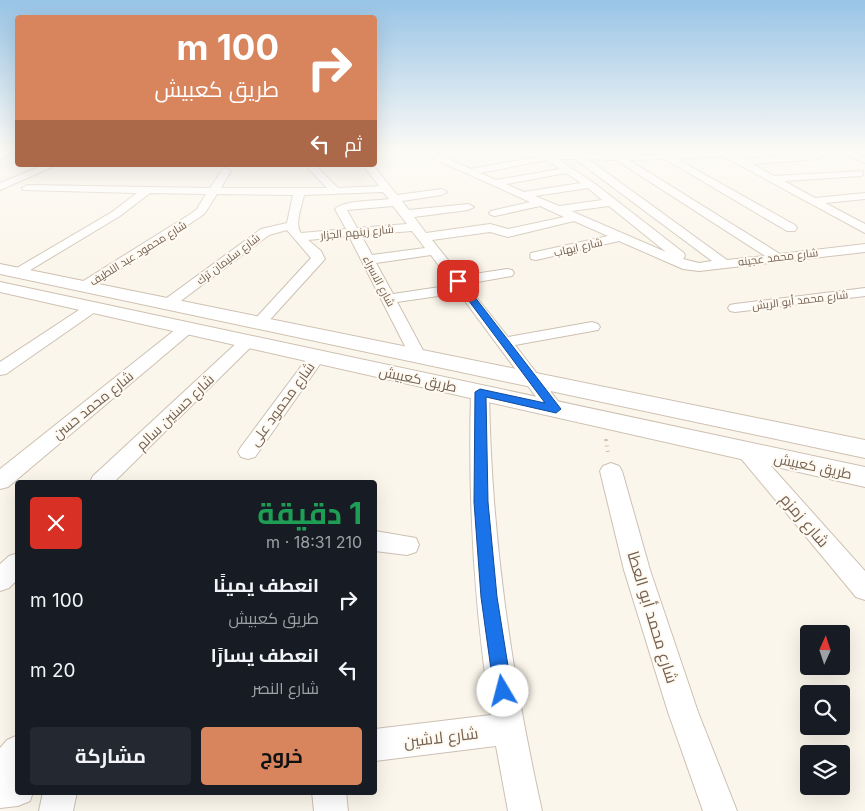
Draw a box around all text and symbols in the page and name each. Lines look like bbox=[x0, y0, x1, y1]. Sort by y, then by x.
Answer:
text: 100 m bbox=[176, 26, 279, 68]
icon: right bbox=[297, 35, 362, 100]
text: طريق كعبيش bbox=[154, 76, 279, 102]
icon: left bbox=[306, 130, 334, 158]
text: ثم bbox=[344, 133, 362, 156]
street label: شارع محمود عبد اللطيف bbox=[87, 218, 189, 289]
street label: شارع زينهم الجزار bbox=[319, 222, 394, 243]
street label: شارع سليمان ترك bbox=[193, 231, 263, 288]
street label: شارع ايهاب bbox=[552, 235, 604, 260]
street label: شارع محمد عجينه bbox=[737, 245, 819, 270]
street label: شارع الاسراء bbox=[359, 253, 398, 309]
pin bbox=[437, 260, 479, 302]
icon: arrive bbox=[444, 267, 472, 295]
street label: شارع محمد أبو الريش bbox=[751, 287, 849, 314]
street label: شارع محمود على bbox=[245, 358, 319, 450]
street label: طريق كعبيش bbox=[377, 362, 459, 396]
street label: شارع محمد حسن bbox=[49, 367, 137, 443]
street label: شارع حسنين سالم bbox=[132, 370, 218, 454]
street label: طريق كعبيش bbox=[772, 449, 854, 483]
street label: شارع زمزم bbox=[775, 489, 834, 552]
text: 1 دقيقة bbox=[257, 495, 362, 531]
button: close bbox=[30, 497, 82, 549]
text: 210 m · 18:31 bbox=[266, 532, 362, 552]
street label: شارع محمد أبو العطا bbox=[621, 548, 683, 686]
text: انعطف يمينًا bbox=[213, 574, 319, 597]
icon: right bbox=[334, 586, 362, 614]
text: 100 m bbox=[30, 589, 84, 612]
text: طريق كعبيش bbox=[228, 608, 319, 628]
north arrow bbox=[800, 625, 850, 675]
map controls bbox=[800, 625, 850, 795]
text: انعطف يسارًا bbox=[211, 644, 319, 667]
icon: left bbox=[334, 656, 362, 684]
text: 20 m bbox=[30, 659, 76, 682]
position arrow bbox=[476, 664, 528, 716]
text: شارع النصر bbox=[252, 678, 319, 698]
button: search bbox=[800, 685, 850, 735]
street label: شارع لاشين bbox=[403, 723, 480, 753]
button: مشاركة bbox=[30, 727, 191, 785]
button: خروج bbox=[201, 727, 362, 785]
button: layers bbox=[800, 745, 850, 795]

